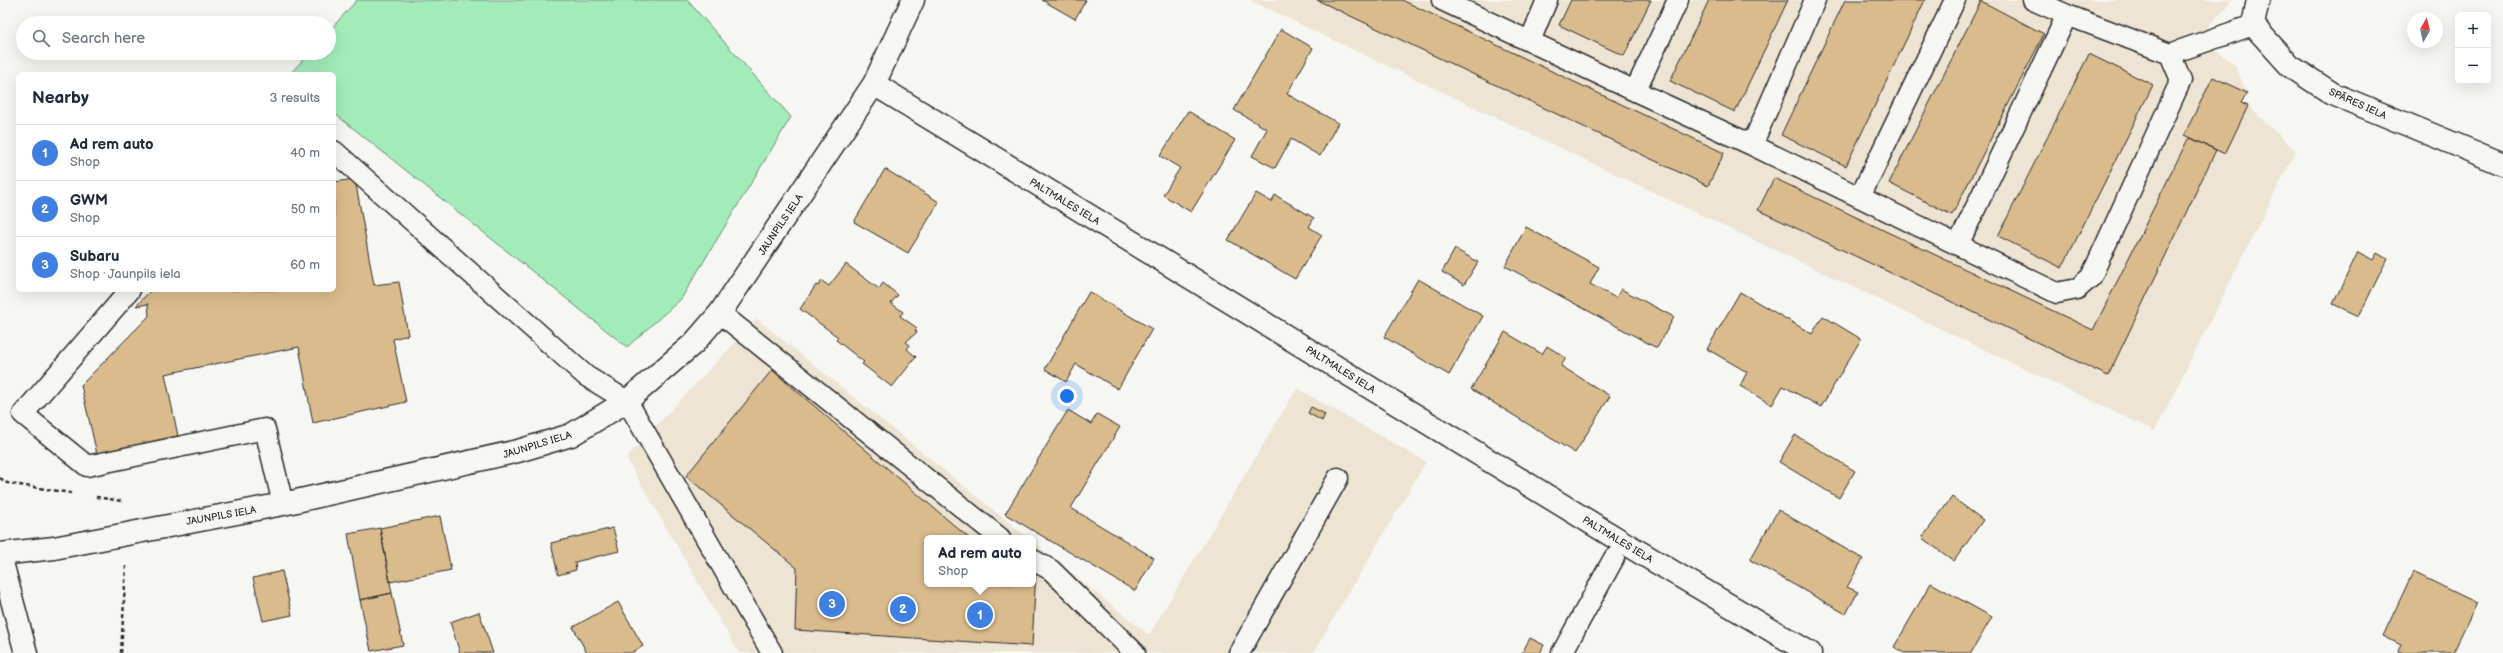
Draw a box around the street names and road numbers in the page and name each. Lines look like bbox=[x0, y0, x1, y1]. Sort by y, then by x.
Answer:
street label: SPĀRES IELA bbox=[2327, 86, 2389, 122]
street label: PALTMALES IELA bbox=[1027, 176, 1103, 228]
street label: JAUNPILS IELA bbox=[756, 191, 806, 257]
street label: PALTMALES IELA bbox=[1303, 344, 1378, 397]
street label: JAUNPILS IELA bbox=[502, 429, 574, 461]
street label: JAUNPILS IELA bbox=[185, 504, 258, 528]
street label: PALTMALES IELA bbox=[1580, 514, 1656, 566]

